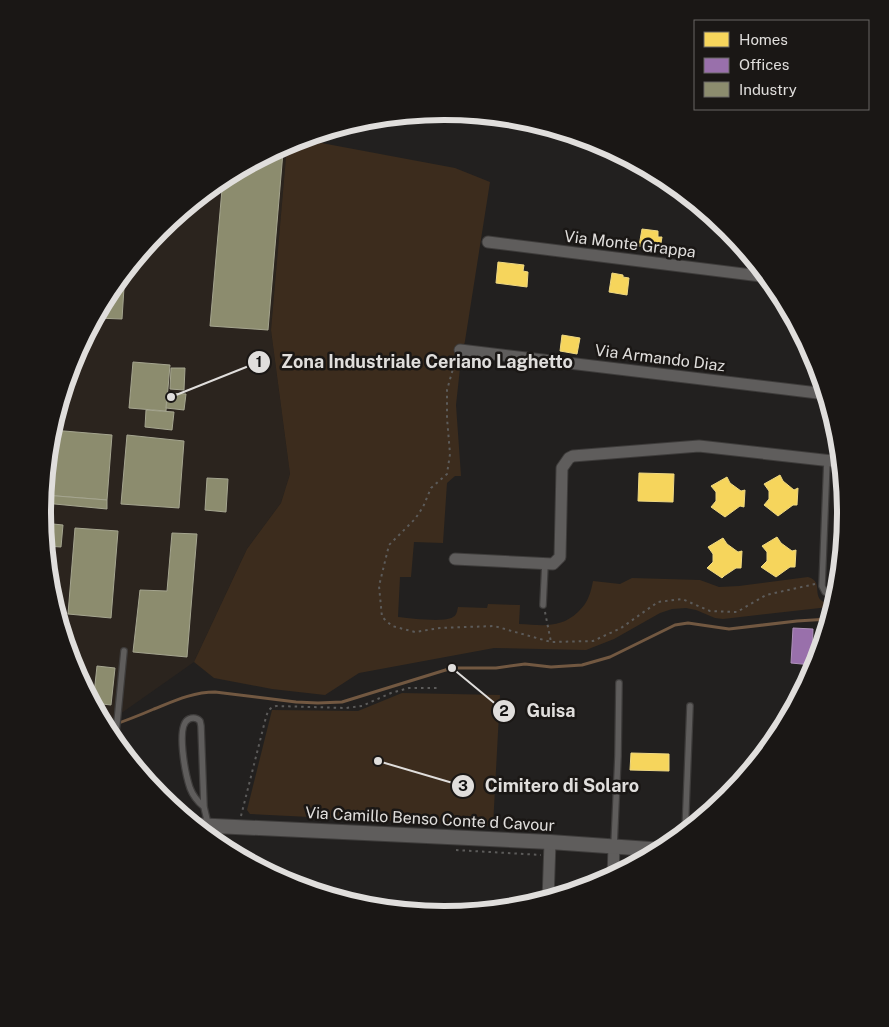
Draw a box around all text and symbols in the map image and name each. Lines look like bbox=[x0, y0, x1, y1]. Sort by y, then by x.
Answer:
legend bbox=[694, 20, 869, 110]
text: Homes bbox=[739, 31, 788, 48]
text: Offices bbox=[739, 56, 789, 73]
text: Industry bbox=[739, 81, 797, 98]
street label: Via Monte Grappa bbox=[563, 226, 697, 262]
street label: Via Armando Diaz bbox=[594, 341, 726, 375]
callout: Zona Industriale Ceriano Laghetto bbox=[246, 345, 583, 378]
text: Zona Industriale Ceriano Laghetto bbox=[281, 351, 573, 372]
text: 1 bbox=[256, 353, 262, 370]
callout: Guisa bbox=[492, 694, 586, 727]
text: Guisa bbox=[527, 700, 575, 721]
text: 2 bbox=[499, 702, 509, 719]
callout: Cimitero di Solaro bbox=[450, 769, 650, 802]
text: Cimitero di Solaro bbox=[485, 775, 639, 796]
text: 3 bbox=[458, 777, 468, 794]
street label: Via Camillo Benso Conte d Cavour bbox=[305, 803, 555, 835]

